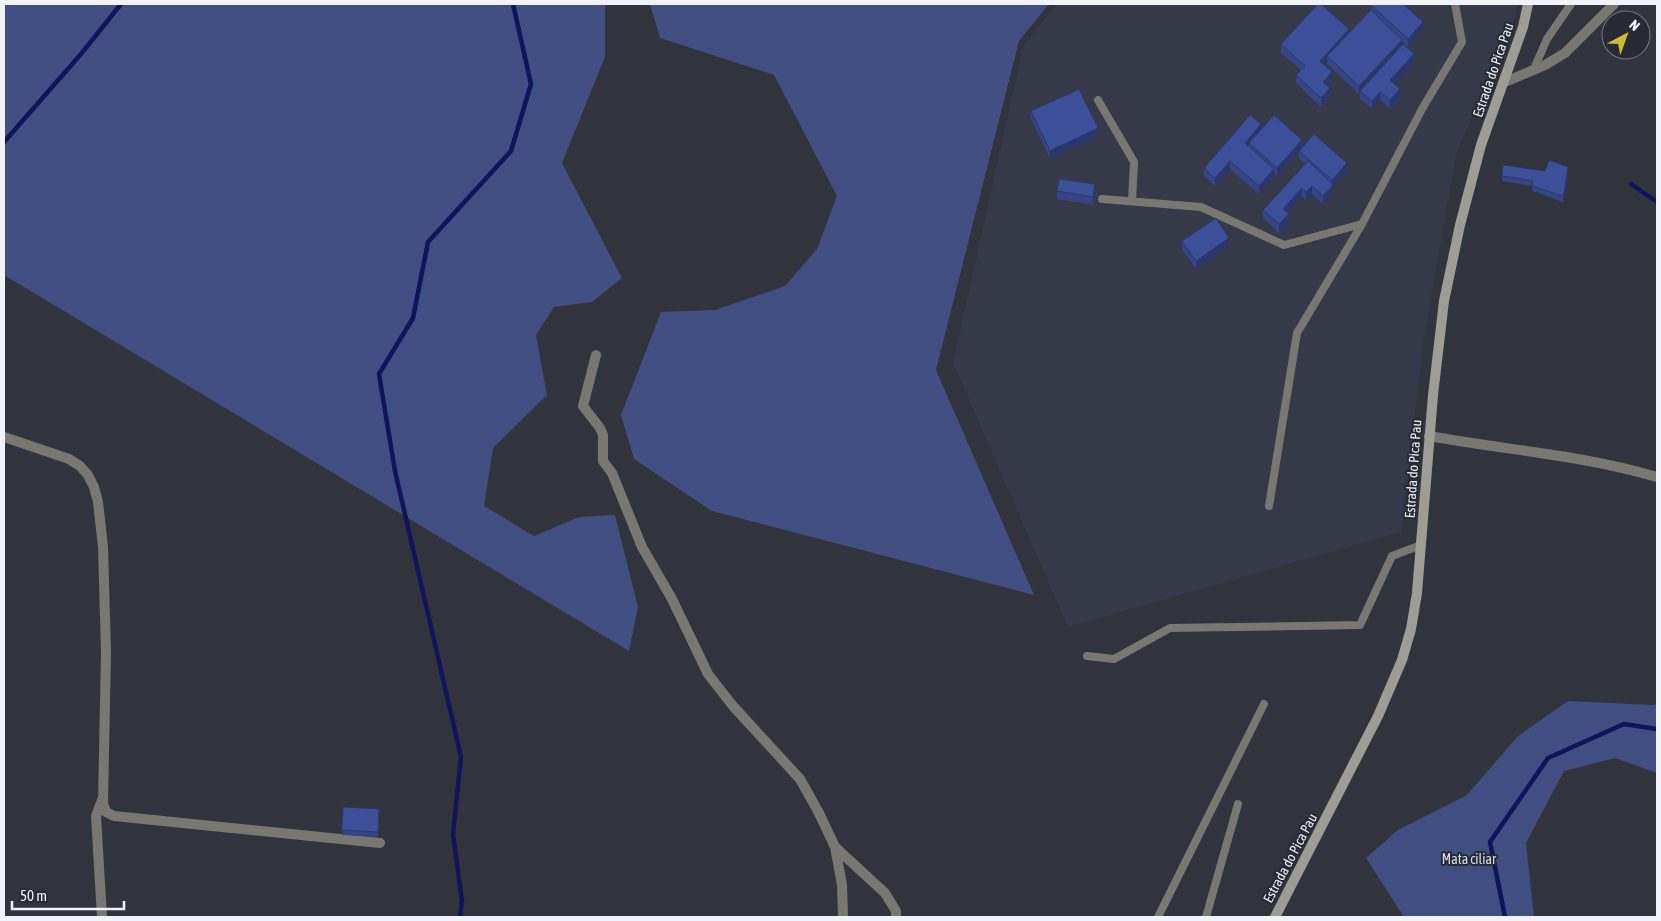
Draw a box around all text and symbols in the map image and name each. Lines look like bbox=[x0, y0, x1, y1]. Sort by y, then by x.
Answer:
north arrow bbox=[1601, 10, 1651, 60]
text: N bbox=[1626, 16, 1643, 34]
street label: Estrada do Pica Pau bbox=[1469, 21, 1517, 119]
street label: Estrada do Pica Pau bbox=[1402, 419, 1424, 519]
street label: Estrada do Pica Pau bbox=[1260, 811, 1320, 905]
park label: Mata ciliar bbox=[1442, 851, 1497, 867]
scale bar bbox=[12, 878, 125, 910]
text: 50 m bbox=[20, 887, 47, 904]

